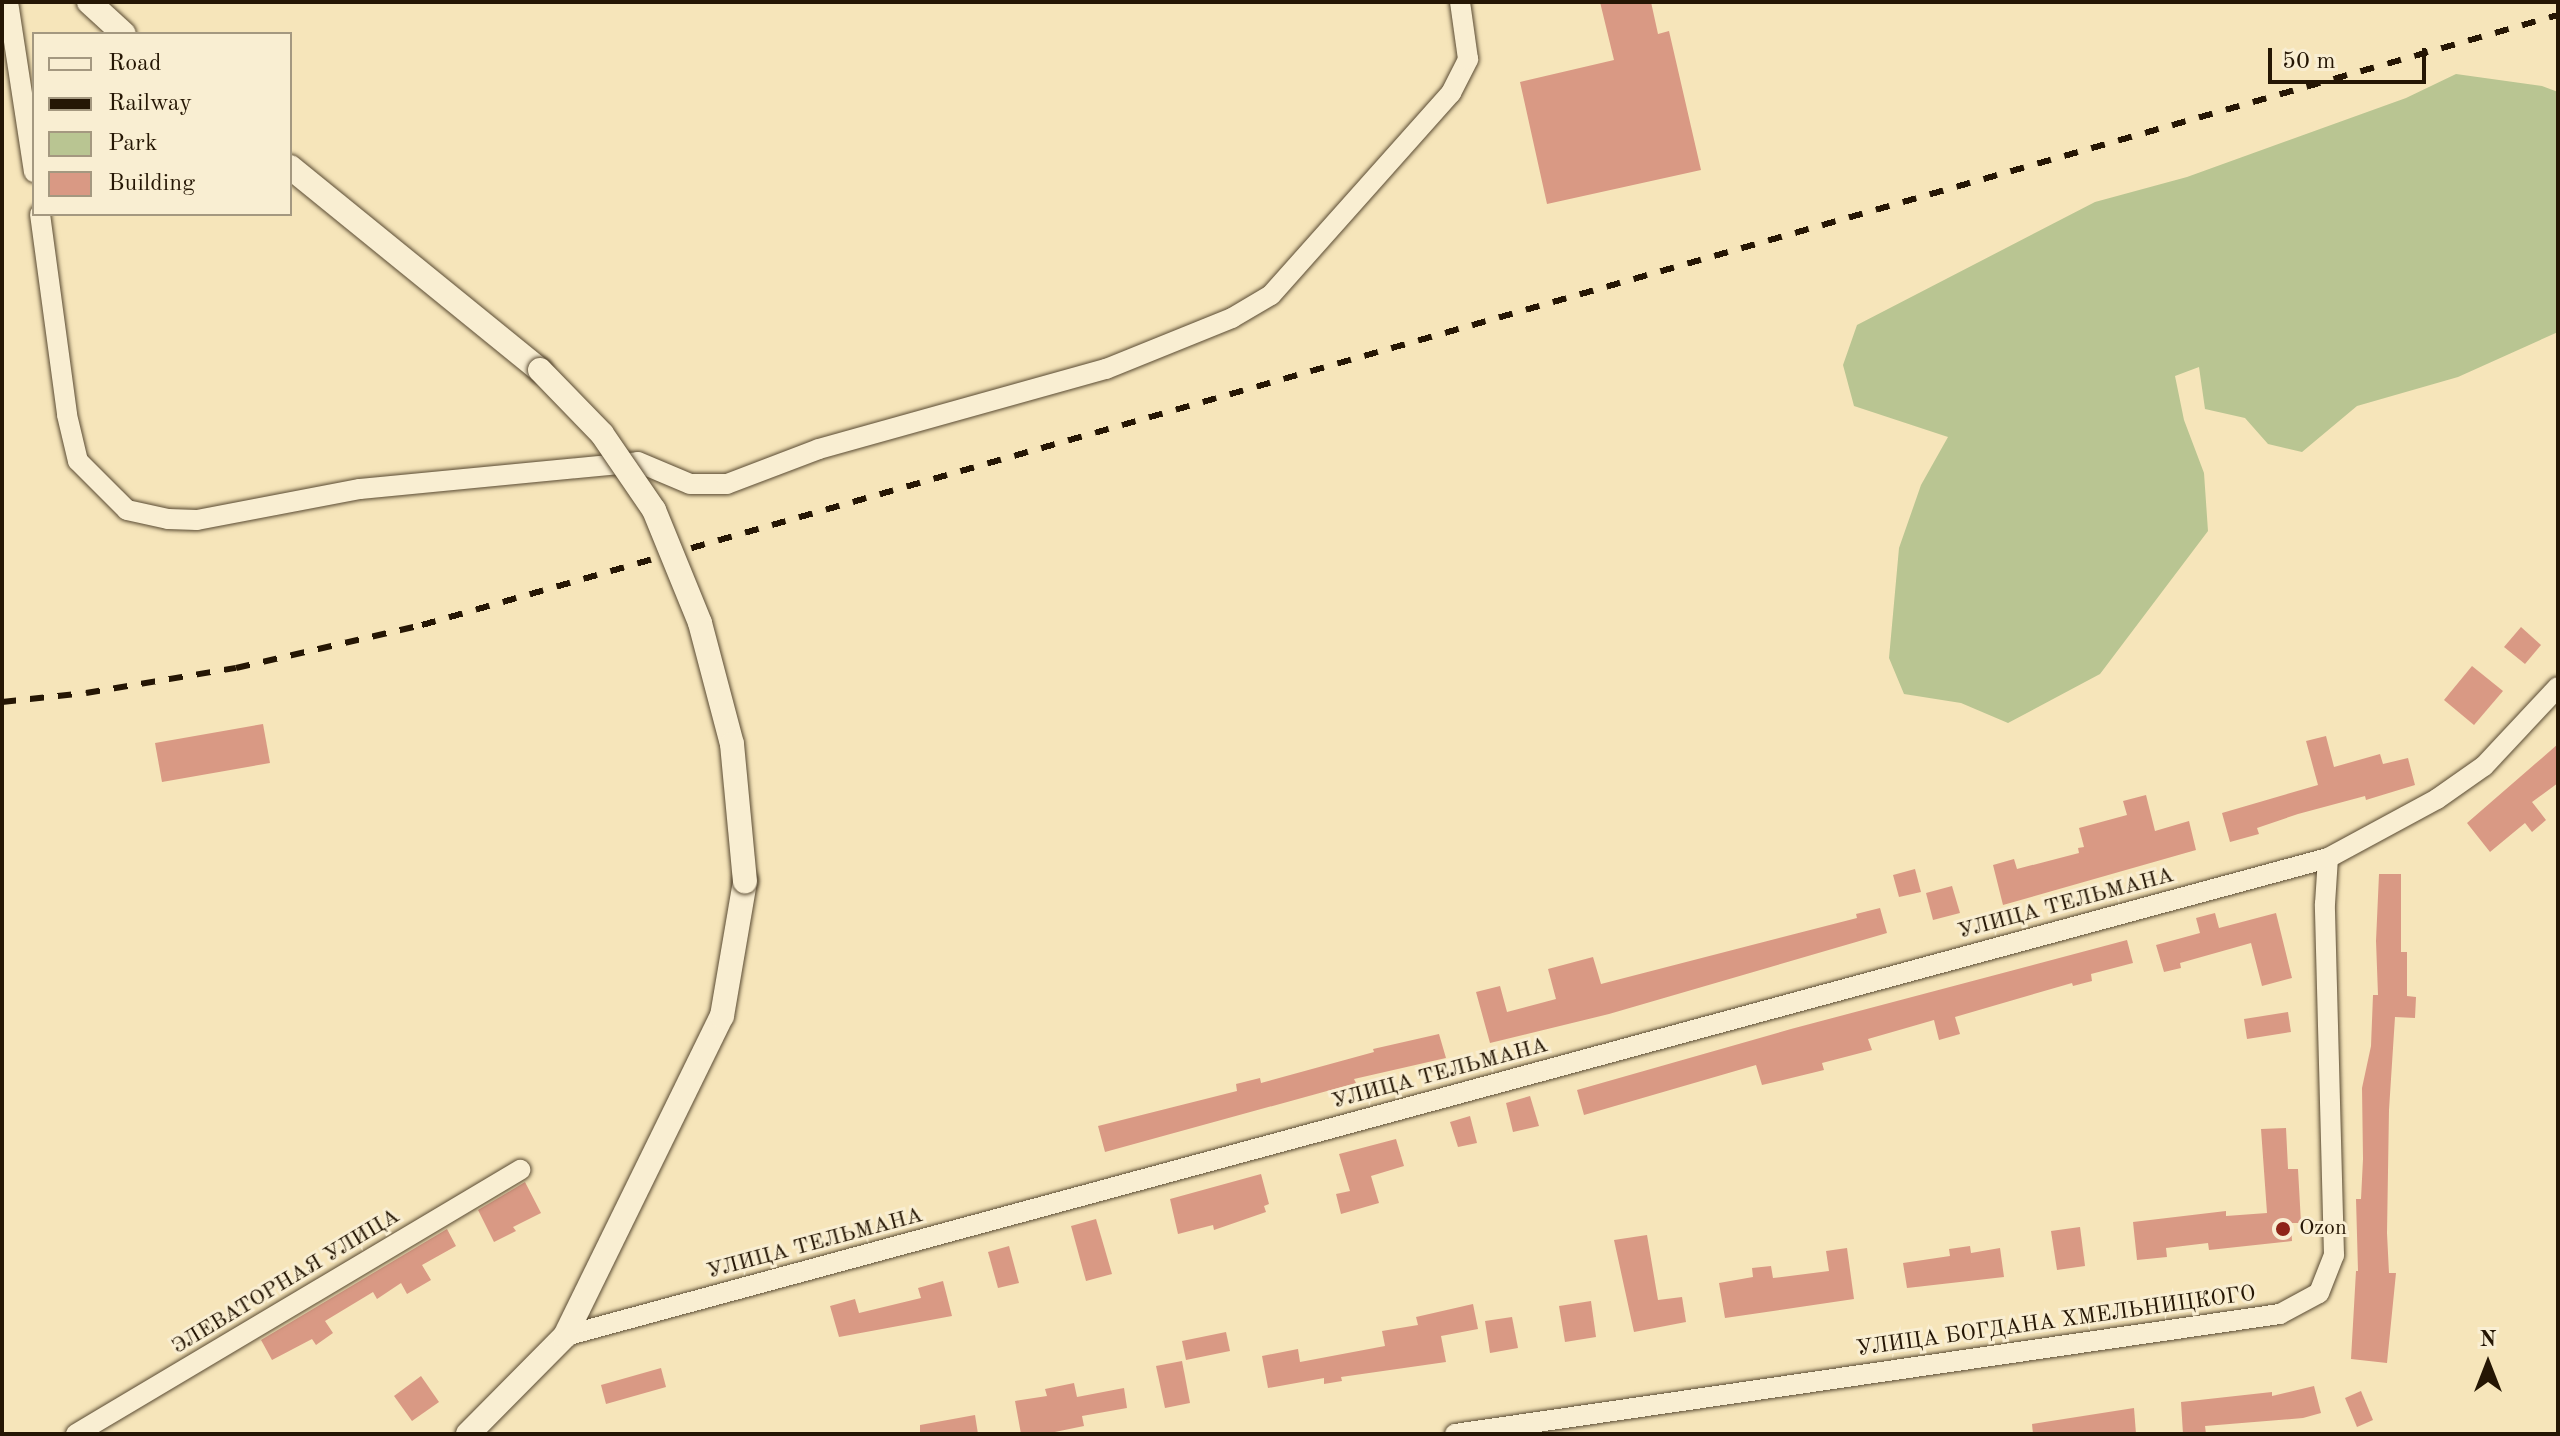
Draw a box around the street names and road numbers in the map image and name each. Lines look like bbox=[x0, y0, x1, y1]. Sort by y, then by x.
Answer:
street label: УЛИЦА ТЕЛЬМАНА bbox=[1955, 862, 2177, 946]
street label: УЛИЦА ТЕЛЬМАНА bbox=[1329, 1032, 1551, 1116]
street label: УЛИЦА ТЕЛЬМАНА bbox=[704, 1202, 926, 1286]
street label: ЭЛЕВАТОРНАЯ УЛИЦА bbox=[167, 1203, 405, 1361]
street label: УЛИЦА БОГДАНА ХМЕЛЬНИЦКОГО bbox=[1855, 1281, 2257, 1363]

